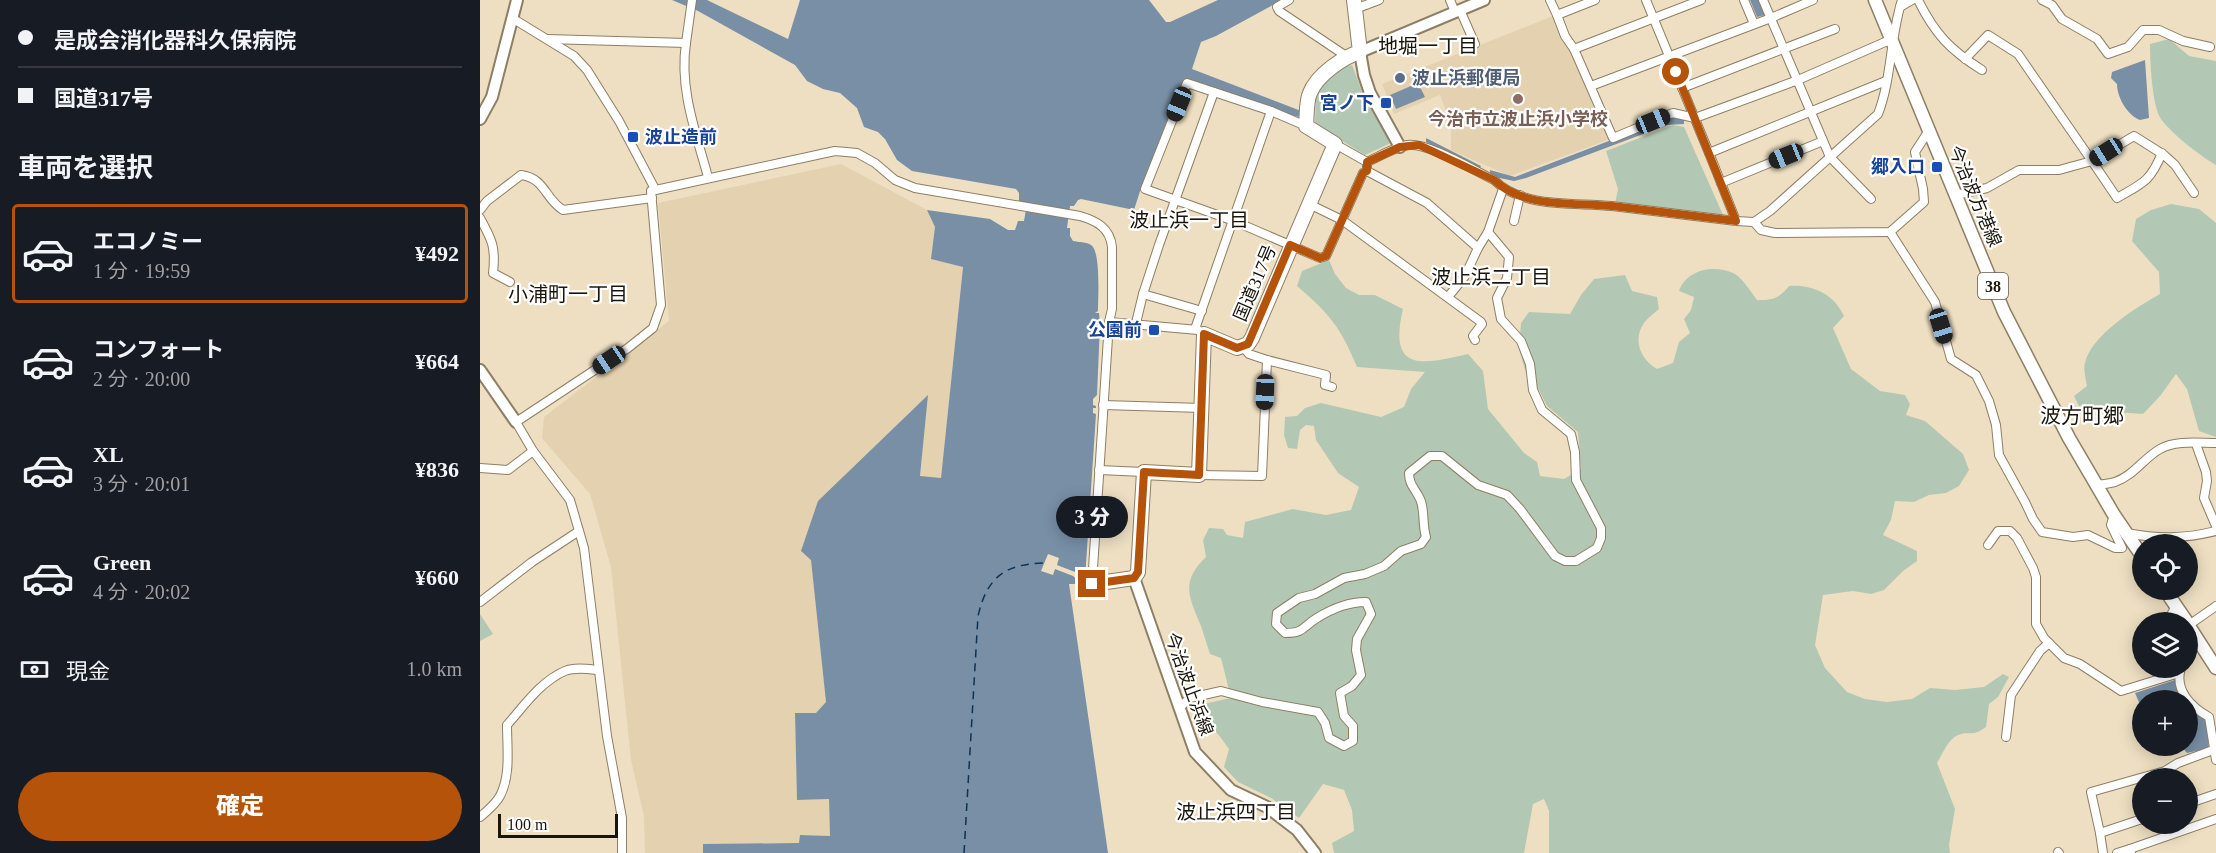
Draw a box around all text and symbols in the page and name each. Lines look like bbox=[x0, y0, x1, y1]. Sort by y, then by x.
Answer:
text: 是成会消化器科久保病院 bbox=[54, 28, 296, 53]
district label: 地堀一丁目 bbox=[1378, 35, 1478, 57]
route start bbox=[1662, 58, 1689, 85]
place label: 波止浜郵便局 bbox=[1412, 68, 1520, 88]
marker: 波止浜郵便局 bbox=[1393, 71, 1407, 85]
car bbox=[1164, 84, 1194, 124]
text: 国道317号 bbox=[54, 86, 153, 111]
marker: 今治市立波止浜小学校 bbox=[1511, 92, 1525, 106]
place label: 宮ノ下 bbox=[1320, 93, 1374, 113]
marker: 宮ノ下 bbox=[1379, 96, 1393, 110]
car bbox=[1633, 106, 1673, 136]
place label: 今治市立波止浜小学校 bbox=[1428, 109, 1608, 129]
place label: 波止造前 bbox=[645, 127, 717, 147]
marker: 波止造前 bbox=[626, 130, 640, 144]
car bbox=[2086, 135, 2126, 169]
car bbox=[1766, 141, 1806, 171]
street label: 今治波方港線 bbox=[1945, 142, 2005, 250]
text: 車両を選択 bbox=[18, 153, 153, 183]
place label: 郷入口 bbox=[1871, 157, 1925, 177]
marker: 郷入口 bbox=[1930, 160, 1944, 174]
district label: 波止浜一丁目 bbox=[1129, 209, 1249, 231]
icon: car bbox=[21, 227, 75, 281]
text: エコノミー bbox=[93, 229, 203, 254]
text: ¥492 bbox=[415, 241, 459, 266]
street label: 国道317号 bbox=[1230, 242, 1280, 324]
text: 1 分 · 19:59 bbox=[93, 260, 190, 282]
district label: 波止浜二丁目 bbox=[1431, 266, 1551, 288]
road number: 38 bbox=[1978, 273, 2008, 299]
district label: 小浦町一丁目 bbox=[508, 283, 628, 305]
car bbox=[1927, 306, 1955, 346]
place label: 公園前 bbox=[1088, 320, 1142, 340]
marker: 公園前 bbox=[1147, 323, 1161, 337]
icon: car bbox=[21, 335, 75, 389]
text: コンフォート bbox=[93, 337, 224, 362]
car bbox=[589, 342, 629, 378]
text: ¥664 bbox=[415, 349, 459, 374]
text: 2 分 · 20:00 bbox=[93, 368, 190, 390]
car bbox=[1255, 374, 1275, 410]
district label: 波方町郷 bbox=[2040, 404, 2124, 428]
text: XL bbox=[93, 442, 124, 467]
icon: car bbox=[21, 443, 75, 497]
text: ¥836 bbox=[415, 457, 459, 482]
text: 3 分 · 20:01 bbox=[93, 473, 190, 495]
callout: 3 分 bbox=[1056, 497, 1128, 539]
text: 3 分 bbox=[1075, 506, 1110, 528]
map controls bbox=[2132, 534, 2198, 834]
button: locate bbox=[2132, 534, 2198, 600]
text: Green bbox=[93, 550, 151, 575]
icon: car bbox=[21, 551, 75, 605]
text: ¥660 bbox=[415, 565, 459, 590]
route end bbox=[1078, 570, 1105, 597]
text: 4 分 · 20:02 bbox=[93, 581, 190, 603]
button: layers bbox=[2132, 612, 2198, 678]
street label: 今治波止浜線 bbox=[1161, 630, 1217, 738]
icon: cash bbox=[18, 653, 51, 686]
text: 1.0 km bbox=[406, 658, 462, 680]
text: 現金 bbox=[66, 659, 110, 684]
button: + bbox=[2132, 690, 2198, 756]
button: − bbox=[2132, 768, 2198, 834]
button: 確定 bbox=[18, 772, 462, 841]
district label: 波止浜四丁目 bbox=[1176, 801, 1296, 823]
scale bar bbox=[498, 811, 618, 838]
text: 100 m bbox=[507, 816, 547, 833]

